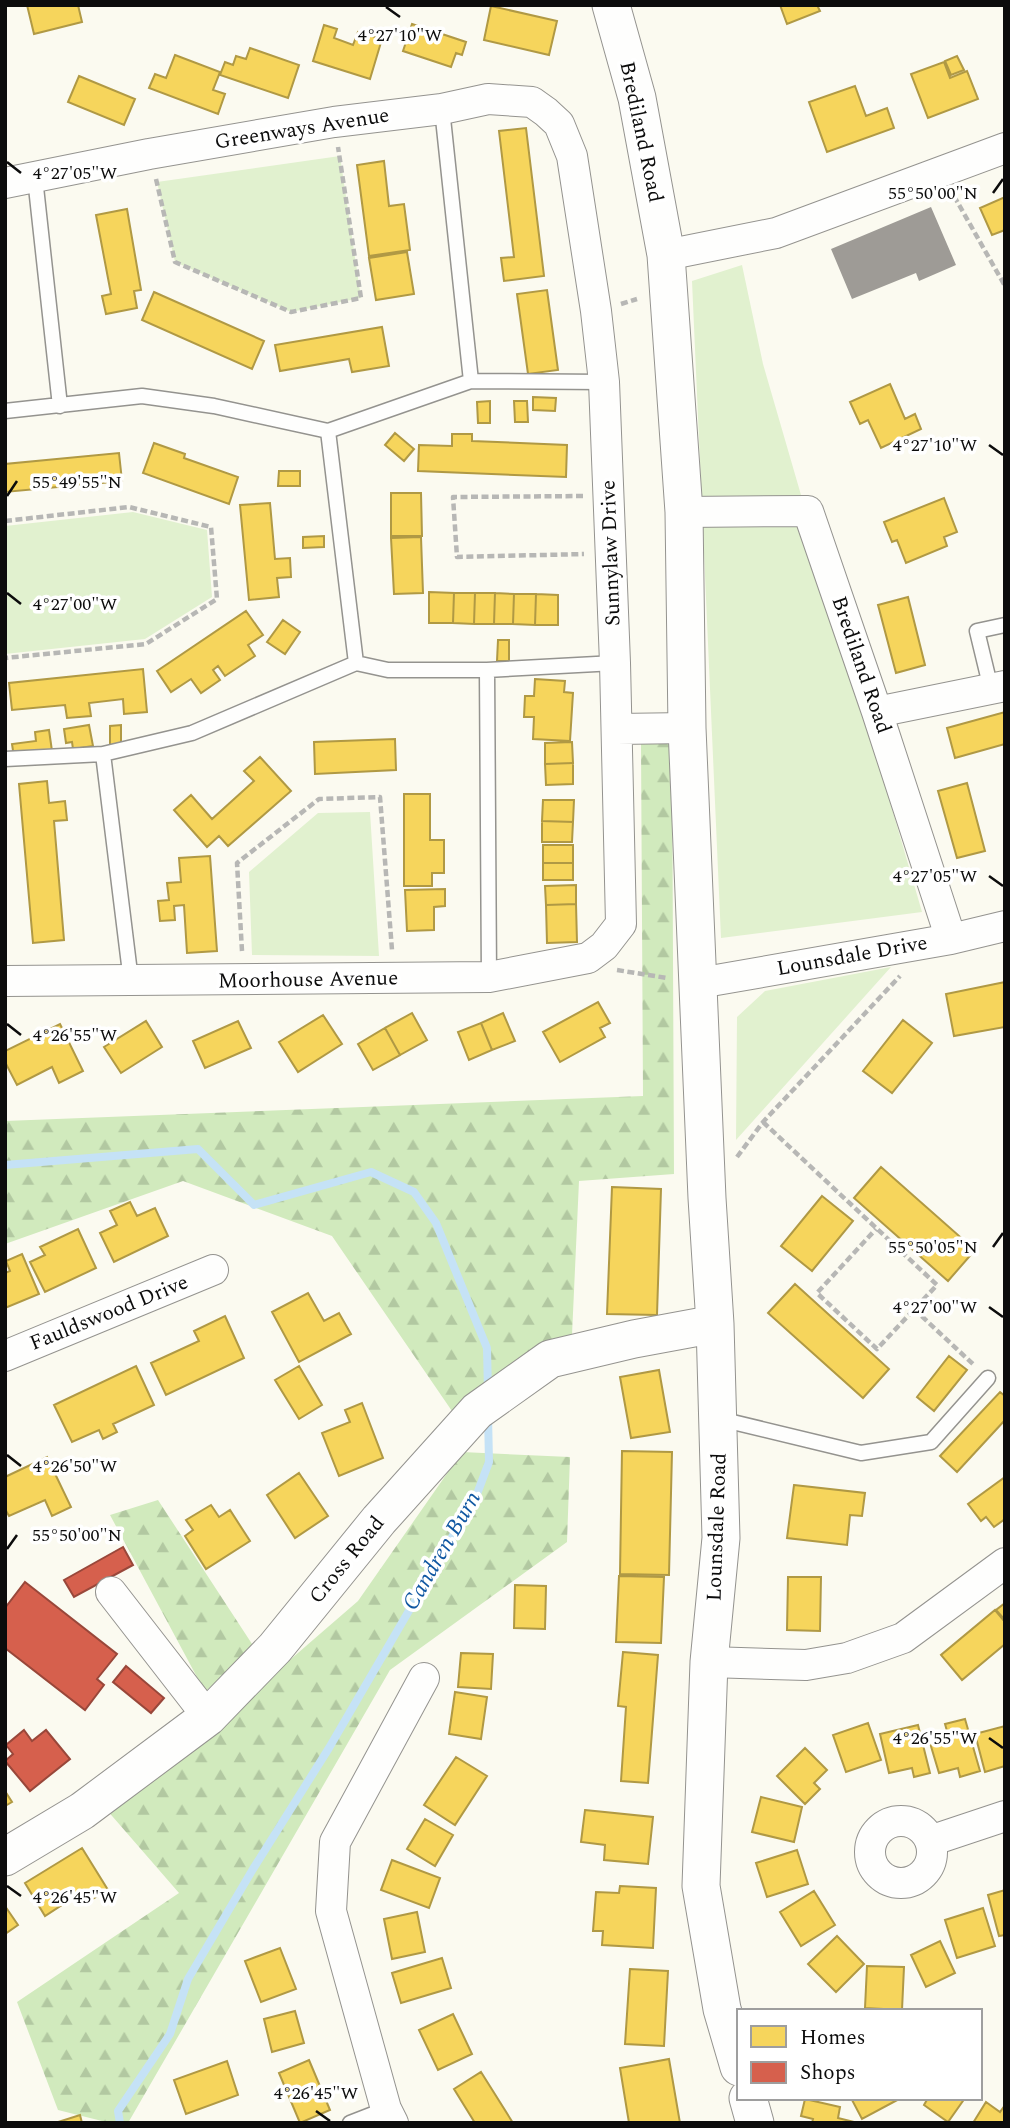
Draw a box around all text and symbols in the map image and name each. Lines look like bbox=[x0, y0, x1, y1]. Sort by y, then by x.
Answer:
text: 4°27'10"W bbox=[358, 22, 442, 49]
street label: Brediland Road bbox=[610, 58, 672, 206]
street label: Greenways Avenue bbox=[212, 99, 392, 159]
text: 4°27'05"W bbox=[33, 160, 117, 187]
text: 55°50'00"N bbox=[888, 180, 978, 207]
text: 4°27'10"W bbox=[893, 432, 977, 459]
text: 55°49'55"N bbox=[32, 469, 122, 496]
street label: Sunnylaw Drive bbox=[592, 479, 630, 627]
text: 4°27'00"W bbox=[33, 591, 117, 618]
street label: Brediland Road bbox=[822, 592, 900, 738]
text: 4°27'05"W bbox=[893, 863, 977, 890]
street label: Lounsdale Drive bbox=[774, 927, 930, 985]
street label: Moorhouse Avenue bbox=[218, 962, 398, 998]
text: 4°26'55"W bbox=[33, 1022, 117, 1049]
text: 55°50'05"N bbox=[888, 1234, 978, 1261]
street label: Fauldswood Drive bbox=[25, 1267, 193, 1359]
text: 4°27'00"W bbox=[893, 1294, 977, 1321]
street label: Lounsdale Road bbox=[698, 1452, 736, 1602]
text: 4°26'50"W bbox=[33, 1453, 117, 1480]
water label: Candren Burn bbox=[394, 1485, 490, 1617]
street label: Cross Road bbox=[301, 1509, 393, 1611]
text: 55°50'00"N bbox=[32, 1522, 122, 1549]
text: 4°26'55"W bbox=[893, 1725, 977, 1752]
text: 4°26'45"W bbox=[33, 1884, 117, 1911]
legend bbox=[737, 2009, 982, 2100]
text: Homes bbox=[800, 2022, 866, 2054]
text: Shops bbox=[800, 2057, 856, 2089]
text: 4°26'45"W bbox=[274, 2080, 358, 2107]

